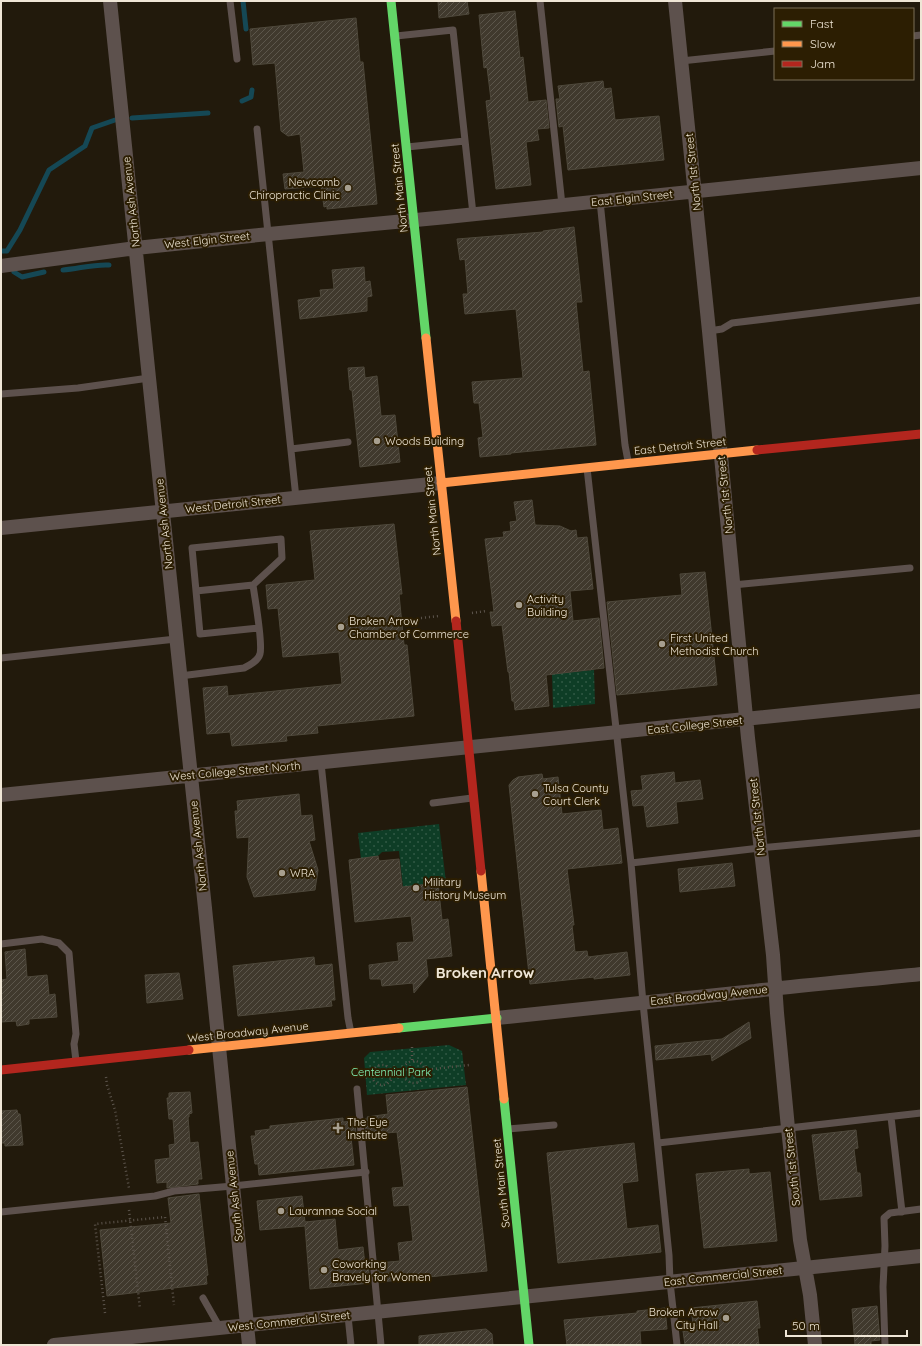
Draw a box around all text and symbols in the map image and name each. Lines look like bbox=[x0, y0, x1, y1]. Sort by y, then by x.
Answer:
legend bbox=[774, 8, 914, 80]
text: Fast bbox=[810, 16, 834, 31]
text: Slow bbox=[810, 36, 836, 51]
text: Jam bbox=[810, 56, 835, 71]
street label: North 1st Street bbox=[682, 132, 704, 211]
street label: North Main Street bbox=[387, 143, 411, 233]
street label: North Ash Avenue bbox=[119, 156, 143, 248]
place label: Newcomb Chiropractic Clinic bbox=[249, 175, 340, 202]
marker: Newcomb Chiropractic Clinic bbox=[343, 183, 353, 193]
street label: East Elgin Street bbox=[590, 187, 674, 209]
street label: West Elgin Street bbox=[164, 229, 251, 251]
place label: Woods Building bbox=[385, 434, 464, 448]
street label: East Detroit Street bbox=[633, 434, 727, 458]
marker: Woods Building bbox=[372, 436, 382, 446]
street label: North 1st Street bbox=[714, 455, 736, 534]
street label: North Main Street bbox=[420, 466, 444, 556]
street label: North Ash Avenue bbox=[152, 478, 176, 570]
street label: West Detroit Street bbox=[184, 492, 282, 516]
place label: Activity Building bbox=[527, 592, 567, 619]
marker: Activity Building bbox=[514, 600, 524, 610]
place label: Broken Arrow Chamber of Commerce bbox=[349, 614, 469, 641]
marker: Broken Arrow Chamber of Commerce bbox=[336, 622, 346, 632]
place label: First United Methodist Church bbox=[670, 631, 758, 658]
marker: First United Methodist Church bbox=[657, 639, 667, 649]
street label: East College Street bbox=[647, 713, 744, 737]
street label: West College Street North bbox=[169, 758, 301, 784]
street label: North 1st Street bbox=[746, 777, 768, 856]
place label: Tulsa County Court Clerk bbox=[543, 781, 608, 808]
marker: Tulsa County Court Clerk bbox=[530, 789, 540, 799]
street label: North Ash Avenue bbox=[186, 800, 210, 892]
place label: WRA bbox=[290, 866, 315, 880]
marker: WRA bbox=[277, 868, 287, 878]
place label: Military History Museum bbox=[424, 875, 506, 902]
marker: Military History Museum bbox=[411, 883, 421, 893]
district label: Broken Arrow bbox=[436, 963, 535, 982]
street label: East Broadway Avenue bbox=[650, 982, 768, 1008]
street label: West Broadway Avenue bbox=[187, 1019, 309, 1045]
park label: Centennial Park bbox=[351, 1065, 431, 1079]
place label: The Eye Institute bbox=[347, 1115, 388, 1142]
marker: The Eye Institute bbox=[332, 1122, 344, 1134]
street label: South 1st Street bbox=[781, 1127, 803, 1207]
street label: South Main Street bbox=[489, 1137, 513, 1228]
street label: South Ash Avenue bbox=[222, 1150, 246, 1242]
place label: Laurannae Social bbox=[289, 1204, 377, 1218]
marker: Laurannae Social bbox=[276, 1206, 286, 1216]
place label: Coworking Bravely for Women bbox=[332, 1257, 431, 1284]
street label: East Commercial Street bbox=[663, 1263, 783, 1289]
marker: Coworking Bravely for Women bbox=[319, 1265, 329, 1275]
place label: Broken Arrow City Hall bbox=[649, 1305, 718, 1332]
street label: West Commercial Street bbox=[227, 1308, 351, 1334]
scale bar bbox=[786, 1312, 907, 1338]
marker: Broken Arrow City Hall bbox=[721, 1313, 731, 1323]
text: 50 m bbox=[792, 1318, 820, 1333]

